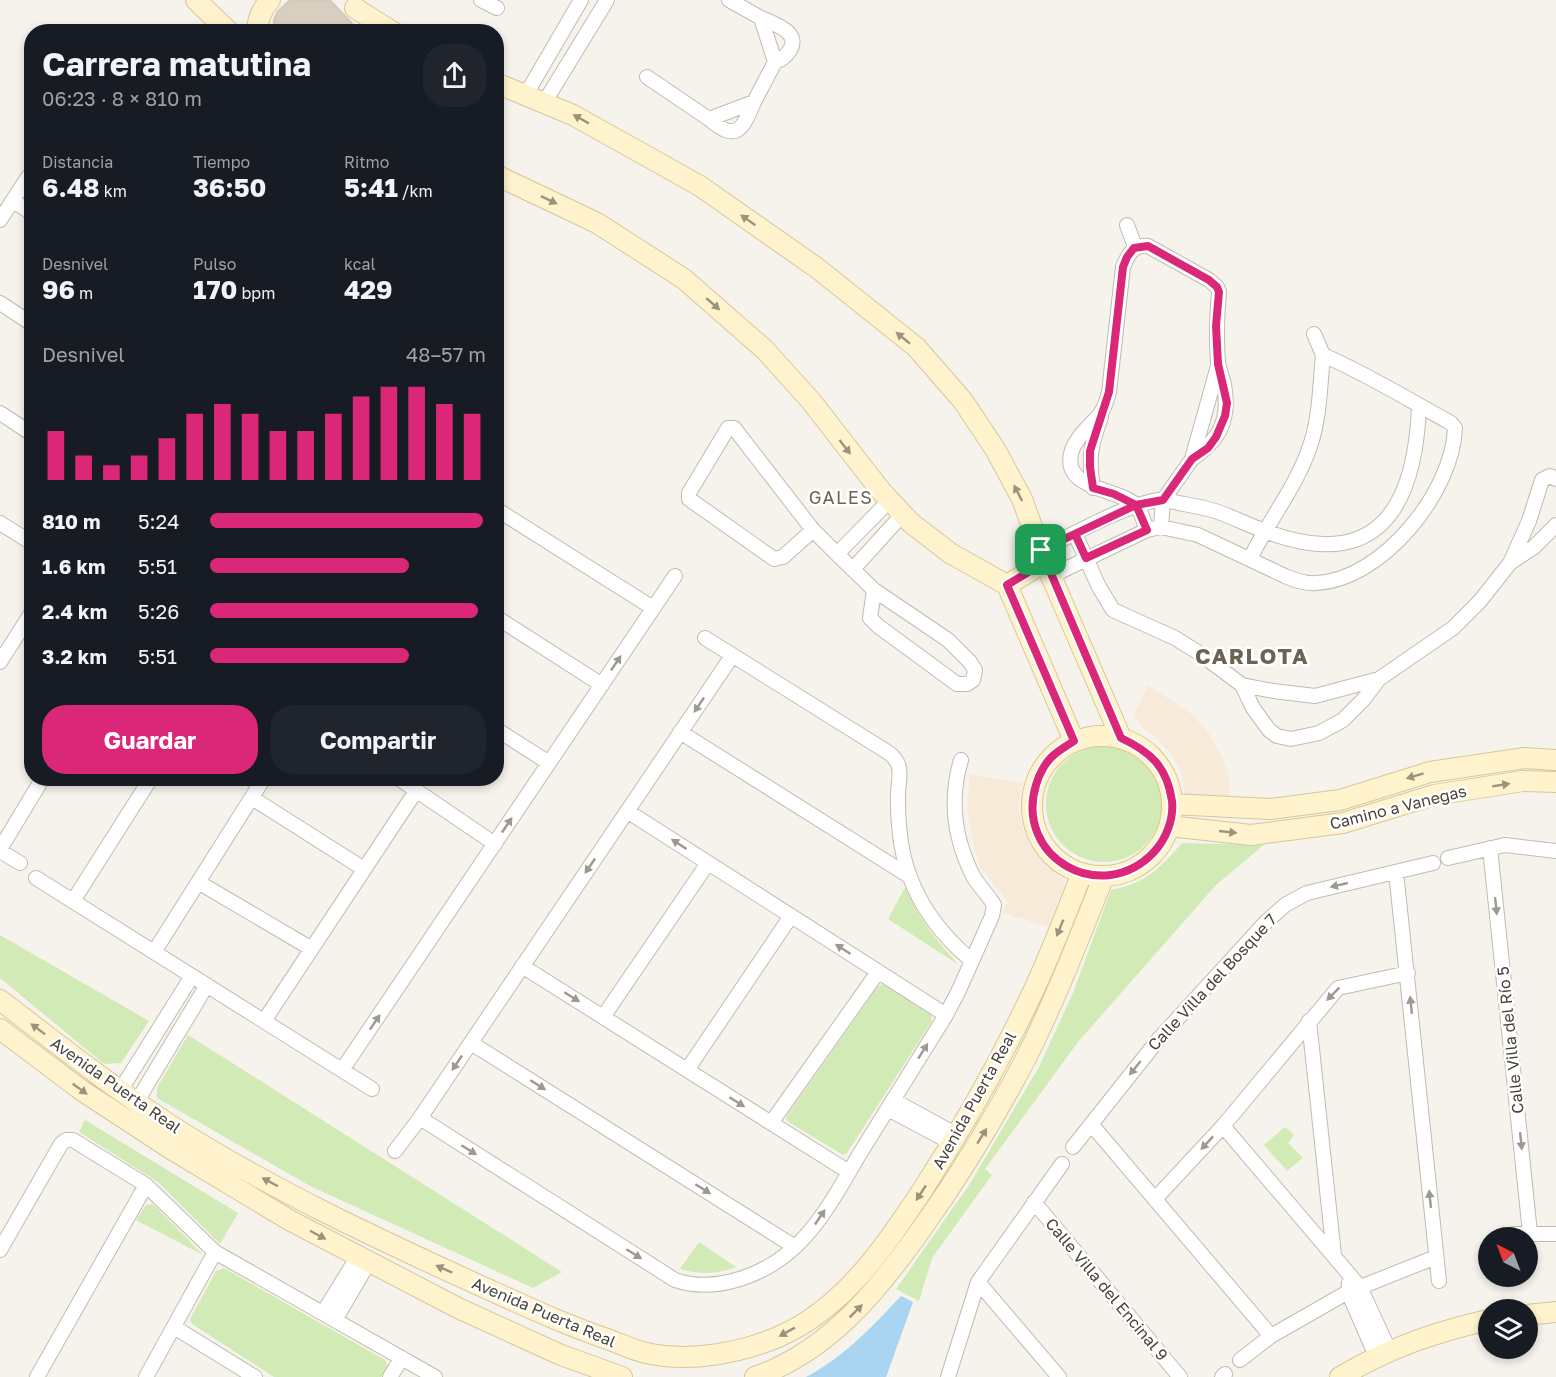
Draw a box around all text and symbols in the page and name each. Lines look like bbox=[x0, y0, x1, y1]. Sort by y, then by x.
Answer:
text: Carrera matutina bbox=[42, 44, 311, 83]
button: share bbox=[423, 44, 486, 107]
text: 06:23 · 8 × 810 m bbox=[42, 86, 202, 110]
one-way arrow bbox=[573, 114, 589, 125]
text: Distancia bbox=[42, 152, 113, 172]
text: Tiempo bbox=[193, 152, 250, 172]
text: Ritmo bbox=[344, 152, 389, 172]
text: 6.48 bbox=[42, 172, 100, 203]
text: 36:50 bbox=[193, 172, 266, 203]
text: 5:41 bbox=[344, 172, 398, 203]
text: km bbox=[100, 181, 127, 201]
text: /km bbox=[398, 181, 433, 201]
one-way arrow bbox=[541, 196, 558, 205]
one-way arrow bbox=[741, 214, 757, 226]
text: Desnivel bbox=[42, 254, 108, 274]
text: Pulso bbox=[193, 254, 236, 274]
text: kcal bbox=[344, 254, 376, 274]
text: 96 bbox=[42, 274, 75, 305]
text: 170 bbox=[193, 274, 237, 305]
text: 429 bbox=[344, 274, 393, 305]
text: m bbox=[75, 283, 93, 303]
text: bpm bbox=[237, 283, 275, 303]
one-way arrow bbox=[705, 298, 721, 311]
one-way arrow bbox=[896, 332, 911, 344]
text: Desnivel bbox=[42, 342, 125, 366]
text: 48–57 m bbox=[406, 342, 486, 366]
one-way arrow bbox=[839, 439, 852, 455]
one-way arrow bbox=[1014, 485, 1023, 502]
district label: GALES bbox=[809, 486, 873, 508]
text: 810 m bbox=[42, 509, 101, 533]
text: 5:24 bbox=[138, 509, 179, 533]
pin bbox=[1015, 524, 1066, 575]
icon: arrive bbox=[1024, 533, 1057, 566]
text: 1.6 km bbox=[42, 554, 106, 578]
text: 5:51 bbox=[138, 554, 177, 578]
text: 2.4 km bbox=[42, 599, 107, 623]
text: 5:26 bbox=[138, 599, 179, 623]
district label: CARLOTA bbox=[1195, 642, 1309, 669]
text: 3.2 km bbox=[42, 644, 107, 668]
text: 5:51 bbox=[138, 644, 177, 668]
one-way arrow bbox=[610, 656, 622, 672]
one-way arrow bbox=[693, 696, 705, 712]
button: Guardar bbox=[42, 705, 258, 774]
button: Compartir bbox=[270, 705, 486, 774]
one-way arrow bbox=[1406, 772, 1424, 782]
street label: Camino a Vanegas bbox=[1328, 780, 1468, 834]
one-way arrow bbox=[1491, 780, 1510, 789]
one-way arrow bbox=[501, 817, 512, 833]
one-way arrow bbox=[1218, 828, 1237, 837]
one-way arrow bbox=[671, 839, 687, 850]
one-way arrow bbox=[585, 858, 596, 874]
one-way arrow bbox=[1330, 881, 1348, 891]
one-way arrow bbox=[1491, 896, 1501, 915]
street label: Calle Villa del Bosque 7 bbox=[1143, 909, 1281, 1055]
one-way arrow bbox=[1055, 919, 1065, 937]
one-way arrow bbox=[835, 944, 851, 955]
street label: Calle Villa del Río 5 bbox=[1492, 965, 1528, 1115]
one-way arrow bbox=[1326, 986, 1340, 1001]
one-way arrow bbox=[564, 992, 580, 1003]
one-way arrow bbox=[1406, 995, 1416, 1014]
one-way arrow bbox=[369, 1014, 381, 1030]
one-way arrow bbox=[30, 1023, 45, 1035]
street label: Avenida Puerta Real bbox=[928, 1028, 1020, 1172]
street label: Avenida Puerta Real bbox=[47, 1033, 185, 1137]
one-way arrow bbox=[918, 1043, 929, 1059]
one-way arrow bbox=[451, 1054, 463, 1070]
one-way arrow bbox=[1130, 1060, 1142, 1075]
one-way arrow bbox=[530, 1080, 546, 1091]
one-way arrow bbox=[73, 1083, 88, 1095]
one-way arrow bbox=[729, 1096, 745, 1107]
one-way arrow bbox=[976, 1128, 987, 1144]
one-way arrow bbox=[1516, 1132, 1526, 1151]
one-way arrow bbox=[1200, 1135, 1214, 1150]
one-way arrow bbox=[461, 1144, 477, 1155]
one-way arrow bbox=[261, 1178, 279, 1188]
one-way arrow bbox=[695, 1184, 711, 1195]
one-way arrow bbox=[915, 1185, 926, 1201]
one-way arrow bbox=[1425, 1189, 1435, 1208]
one-way arrow bbox=[814, 1209, 826, 1225]
street label: Calle Villa del Encinal 9 bbox=[1041, 1214, 1173, 1364]
north arrow bbox=[1478, 1227, 1538, 1287]
map controls bbox=[1478, 1227, 1538, 1359]
one-way arrow bbox=[310, 1230, 327, 1240]
one-way arrow bbox=[626, 1248, 642, 1259]
one-way arrow bbox=[435, 1264, 453, 1274]
street label: Avenida Puerta Real bbox=[469, 1273, 619, 1351]
button: layers bbox=[1478, 1299, 1538, 1359]
one-way arrow bbox=[848, 1304, 862, 1318]
one-way arrow bbox=[778, 1327, 795, 1337]

